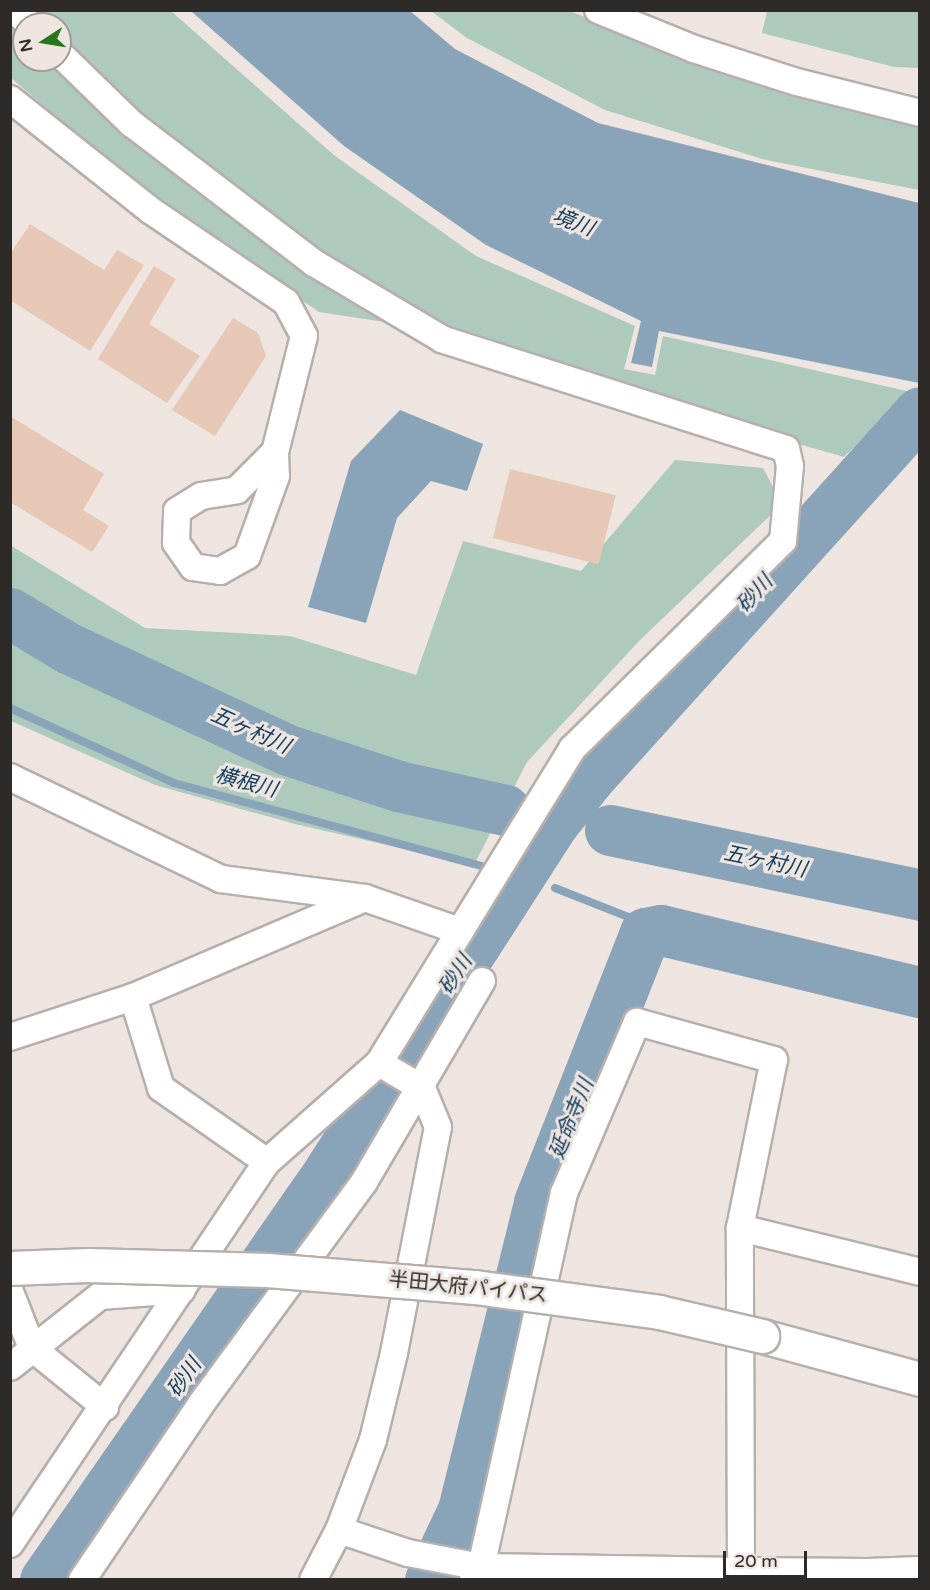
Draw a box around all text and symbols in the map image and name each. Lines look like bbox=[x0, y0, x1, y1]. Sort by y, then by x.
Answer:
north arrow bbox=[12, 12, 72, 72]
text: N bbox=[15, 37, 37, 54]
water label: 境川 bbox=[549, 204, 597, 242]
water label: 砂川 bbox=[732, 570, 778, 618]
water label: 五ヶ村川 bbox=[207, 702, 293, 760]
water label: 横根川 bbox=[212, 763, 280, 803]
water label: 五ヶ村川 bbox=[721, 841, 809, 883]
water label: 砂川 bbox=[434, 951, 478, 999]
water label: 延命寺川 bbox=[545, 1075, 599, 1163]
street label: 半田大府パイパス bbox=[387, 1268, 549, 1308]
water label: 砂川 bbox=[163, 1354, 207, 1402]
scale bar bbox=[726, 1539, 810, 1577]
text: 20 m bbox=[734, 1550, 778, 1572]

